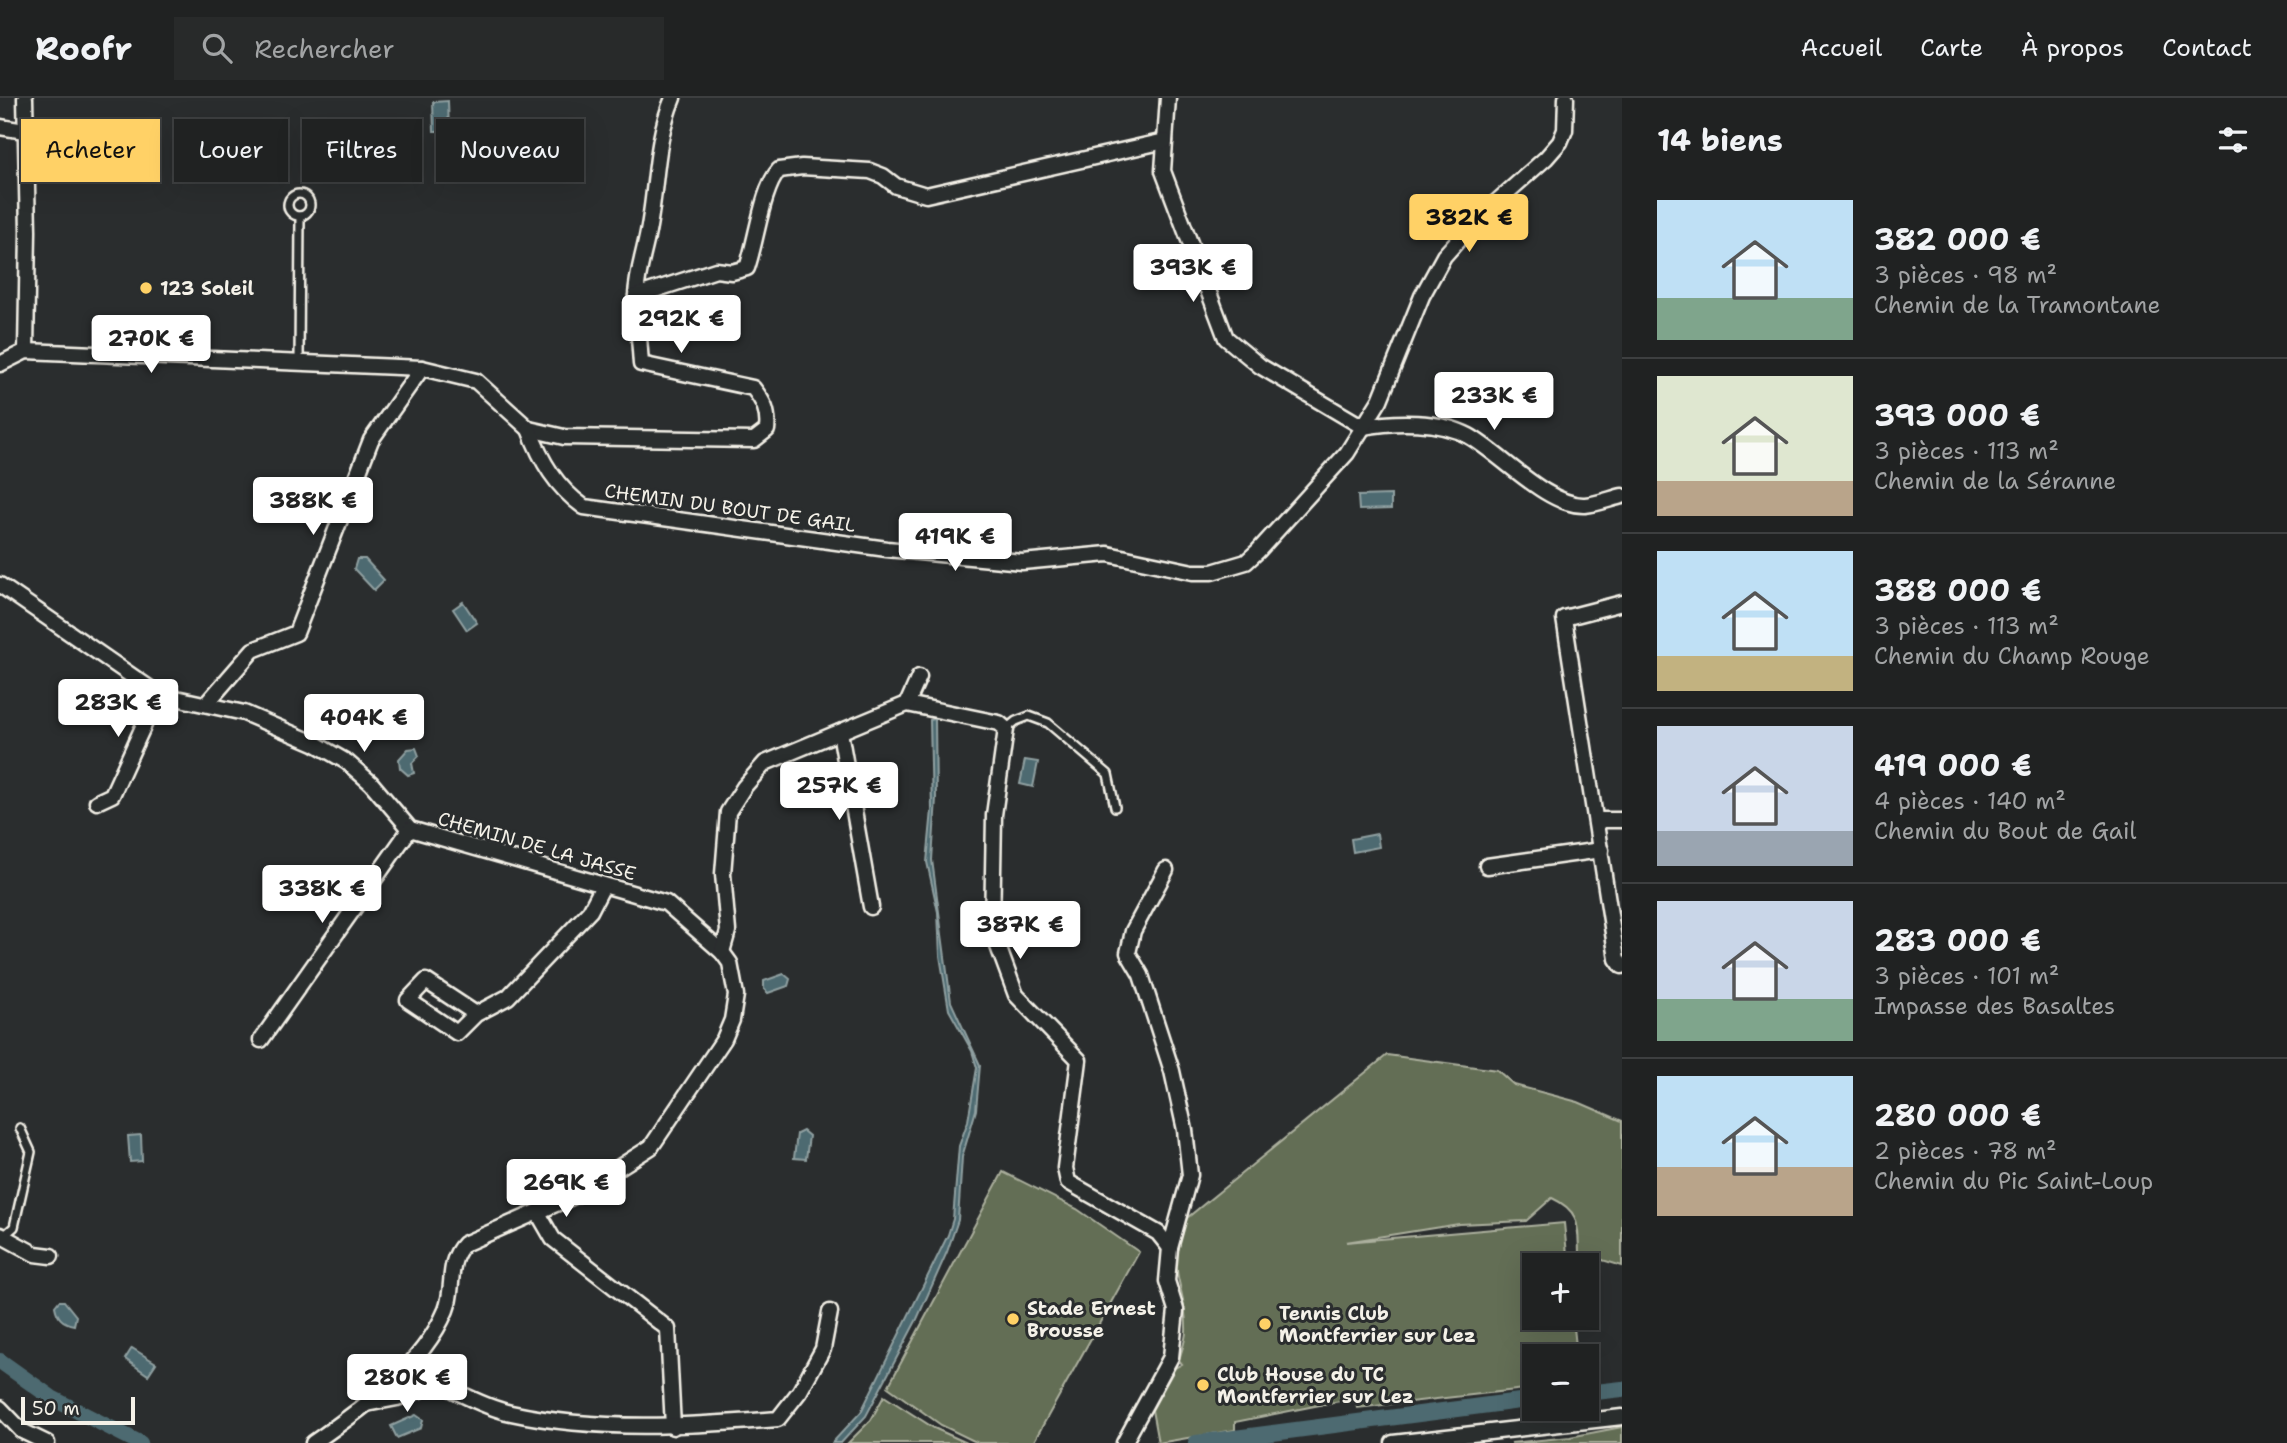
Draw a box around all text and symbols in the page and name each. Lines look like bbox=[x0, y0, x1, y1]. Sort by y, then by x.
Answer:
search box bbox=[174, 17, 664, 80]
text: Roofr bbox=[35, 26, 132, 71]
icon: search bbox=[198, 29, 236, 67]
text: Rechercher bbox=[254, 31, 395, 66]
text: Accueil bbox=[1801, 32, 1882, 64]
text: Carte bbox=[1920, 32, 1983, 64]
text: À propos bbox=[2021, 32, 2124, 64]
text: Contact bbox=[2162, 32, 2252, 64]
chip: Acheter bbox=[21, 119, 160, 182]
chip: Louer bbox=[174, 119, 288, 182]
chip: Filtres bbox=[302, 119, 422, 182]
chip: Nouveau bbox=[436, 119, 584, 182]
text: 14 biens bbox=[1657, 120, 1783, 161]
icon: filters bbox=[2214, 121, 2252, 159]
pin: 382K € bbox=[1412, 194, 1526, 254]
text: 382K € bbox=[1425, 202, 1513, 232]
text: 382 000 € bbox=[1874, 219, 2041, 260]
icon: home bbox=[1713, 228, 1797, 312]
pin: 393K € bbox=[1136, 244, 1250, 304]
text: 393K € bbox=[1149, 252, 1237, 282]
text: 3 pièces · 98 m² bbox=[1874, 260, 2057, 290]
place label: 123 Soleil bbox=[160, 276, 255, 301]
marker: 123 Soleil bbox=[138, 280, 154, 296]
text: Chemin de la Tramontane bbox=[1874, 290, 2161, 320]
pin: 292K € bbox=[624, 296, 738, 355]
text: 292K € bbox=[638, 303, 724, 333]
pin: 270K € bbox=[94, 316, 208, 375]
text: 270K € bbox=[108, 323, 194, 353]
pin: 233K € bbox=[1437, 372, 1551, 432]
text: 233K € bbox=[1450, 380, 1538, 410]
text: 393 000 € bbox=[1874, 395, 2040, 436]
icon: home bbox=[1713, 404, 1797, 488]
text: 3 pièces · 113 m² bbox=[1874, 436, 2059, 466]
text: Chemin de la Séranne bbox=[1874, 466, 2116, 496]
pin: 388K € bbox=[256, 478, 370, 537]
street label: CHEMIN DU BOUT DE GAIL bbox=[603, 478, 857, 538]
text: 388K € bbox=[269, 485, 357, 515]
pin: 419K € bbox=[898, 514, 1012, 573]
text: 419K € bbox=[915, 521, 995, 551]
text: 388 000 € bbox=[1874, 570, 2042, 611]
icon: home bbox=[1713, 579, 1797, 663]
text: 3 pièces · 113 m² bbox=[1874, 611, 2059, 641]
text: Chemin du Champ Rouge bbox=[1874, 641, 2150, 671]
pin: 283K € bbox=[61, 680, 175, 739]
text: 283K € bbox=[74, 687, 162, 717]
pin: 404K € bbox=[307, 694, 421, 754]
text: 404K € bbox=[320, 702, 408, 732]
text: 419 000 € bbox=[1874, 745, 2032, 786]
icon: home bbox=[1713, 754, 1797, 838]
pin: 257K € bbox=[782, 762, 896, 822]
text: 257K € bbox=[796, 770, 882, 800]
text: 4 pièces · 140 m² bbox=[1874, 786, 2066, 816]
street label: CHEMIN DE LA JASSE bbox=[435, 806, 639, 886]
text: Chemin du Bout de Gail bbox=[1874, 816, 2136, 846]
pin: 338K € bbox=[265, 866, 379, 925]
text: 338K € bbox=[278, 873, 366, 903]
pin: 387K € bbox=[963, 902, 1077, 961]
text: 387K € bbox=[976, 909, 1064, 939]
text: 283 000 € bbox=[1874, 920, 2041, 961]
icon: home bbox=[1713, 929, 1797, 1013]
text: 3 pièces · 101 m² bbox=[1874, 961, 2059, 991]
text: Impasse des Basaltes bbox=[1874, 991, 2115, 1021]
text: 280 000 € bbox=[1874, 1095, 2041, 1136]
icon: home bbox=[1713, 1104, 1797, 1188]
text: 2 pièces · 78 m² bbox=[1874, 1136, 2057, 1166]
pin: 269K € bbox=[509, 1160, 623, 1219]
text: Chemin du Pic Saint-Loup bbox=[1874, 1166, 2153, 1196]
text: 269K € bbox=[523, 1167, 609, 1197]
map controls bbox=[1522, 1253, 1599, 1421]
button: + bbox=[1522, 1253, 1599, 1330]
place label: Stade Ernest Brousse bbox=[1027, 1296, 1156, 1343]
place label: Tennis Club Montferrier sur Lez bbox=[1279, 1301, 1476, 1348]
marker: Stade Ernest Brousse bbox=[1005, 1311, 1021, 1327]
marker: Tennis Club Montferrier sur Lez bbox=[1257, 1316, 1273, 1332]
button: − bbox=[1522, 1344, 1599, 1421]
pin: 280K € bbox=[350, 1354, 464, 1414]
text: 280K € bbox=[363, 1362, 451, 1392]
place label: Club House du TC Montferrier sur Lez bbox=[1217, 1362, 1414, 1409]
marker: Club House du TC Montferrier sur Lez bbox=[1195, 1377, 1211, 1393]
scale bar bbox=[21, 1394, 135, 1426]
text: 50 m bbox=[32, 1396, 80, 1421]

